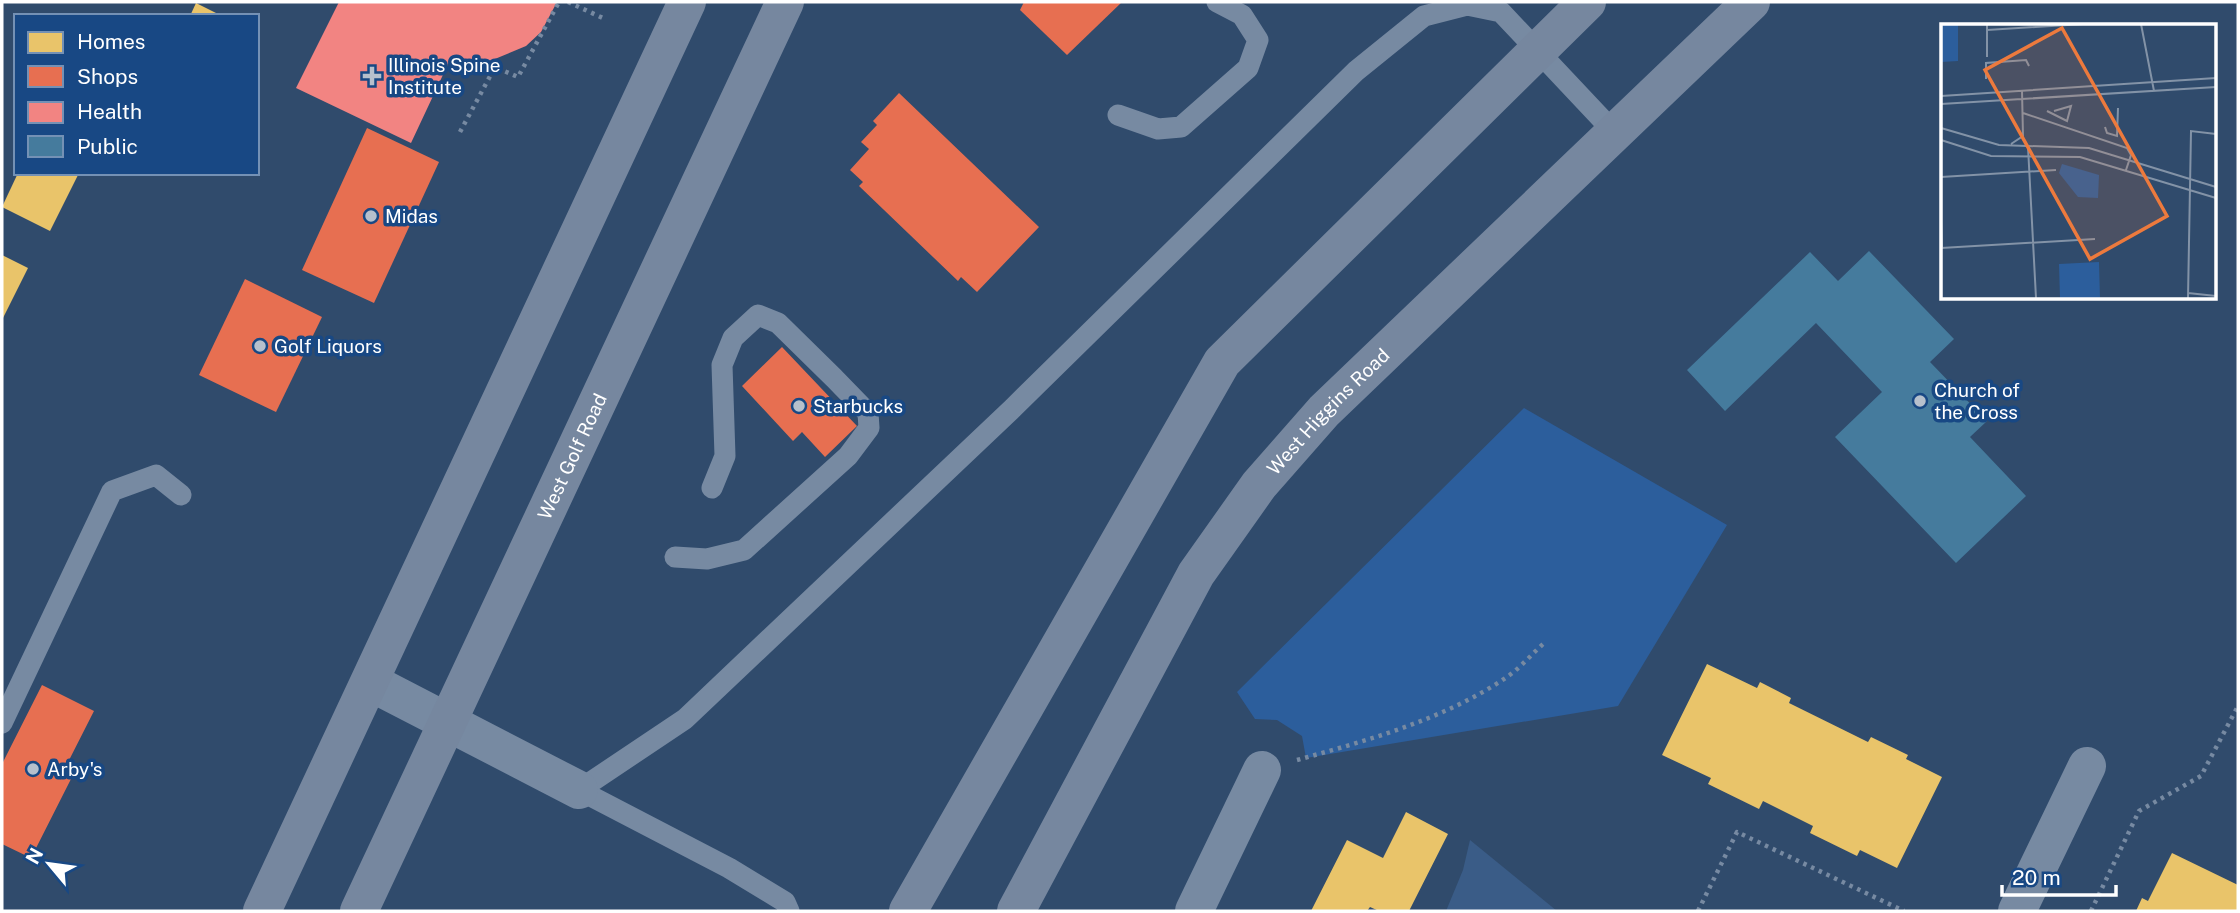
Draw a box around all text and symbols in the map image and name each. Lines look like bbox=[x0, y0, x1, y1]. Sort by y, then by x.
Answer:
legend bbox=[14, 14, 259, 175]
inset map bbox=[1941, 24, 2216, 299]
text: Homes bbox=[77, 29, 145, 54]
place label: Illinois Spine Institute bbox=[388, 54, 501, 98]
text: Shops bbox=[77, 64, 138, 89]
marker: Illinois Spine Institute bbox=[362, 66, 382, 86]
text: Health bbox=[77, 99, 142, 124]
text: Public bbox=[77, 134, 138, 159]
place label: Midas bbox=[385, 205, 438, 227]
marker: Midas bbox=[363, 208, 379, 224]
place label: Golf Liquors bbox=[274, 335, 382, 357]
marker: Golf Liquors bbox=[252, 338, 268, 354]
street label: West Higgins Road bbox=[1262, 344, 1394, 479]
place label: Church of the Cross bbox=[1934, 379, 2020, 423]
street label: West Golf Road bbox=[533, 390, 611, 523]
marker: Church of the Cross bbox=[1912, 393, 1928, 409]
place label: Starbucks bbox=[813, 395, 903, 417]
marker: Starbucks bbox=[791, 398, 807, 414]
place label: Arby's bbox=[47, 758, 102, 780]
marker: Arby's bbox=[25, 761, 41, 777]
north arrow bbox=[14, 829, 84, 899]
text: N bbox=[21, 844, 47, 868]
scale bar bbox=[2002, 853, 2116, 897]
text: 20 m bbox=[2012, 865, 2061, 890]

